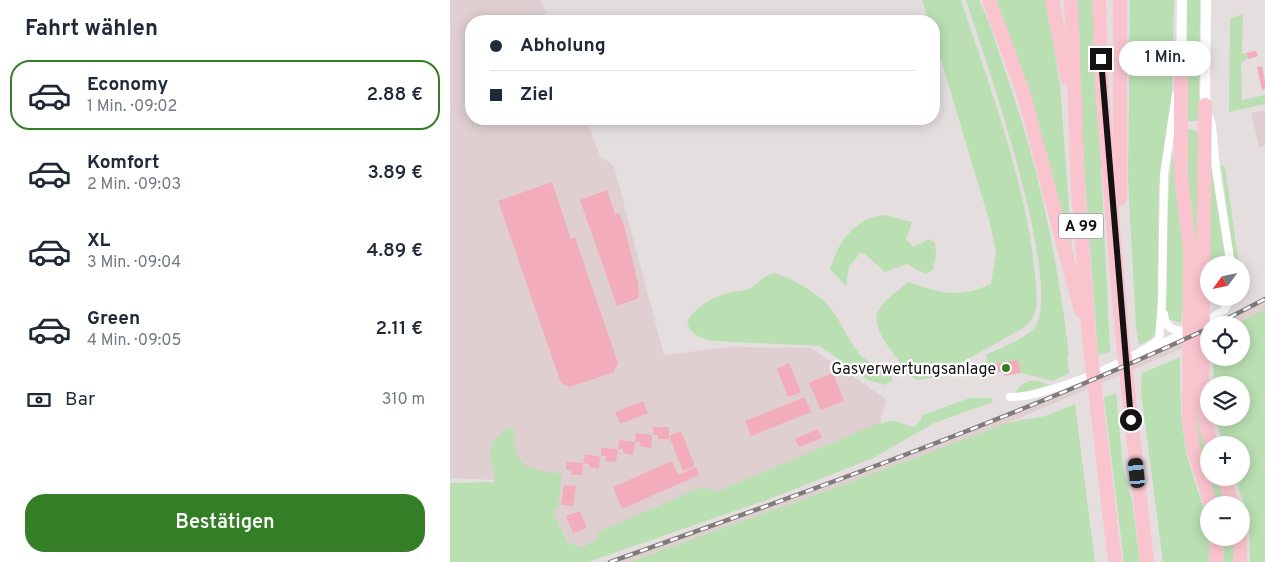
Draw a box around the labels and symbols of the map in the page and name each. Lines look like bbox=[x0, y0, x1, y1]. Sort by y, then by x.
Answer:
callout: 1 Min. bbox=[1118, 42, 1211, 76]
route end bbox=[1090, 48, 1112, 70]
road number: A 99 bbox=[1058, 214, 1104, 238]
north arrow bbox=[1200, 256, 1250, 306]
place label: Gasverwertungsanlage bbox=[831, 360, 996, 380]
marker: Gasverwertungsanlage bbox=[1000, 362, 1012, 374]
route start bbox=[1120, 409, 1142, 431]
car bbox=[1127, 457, 1146, 489]

